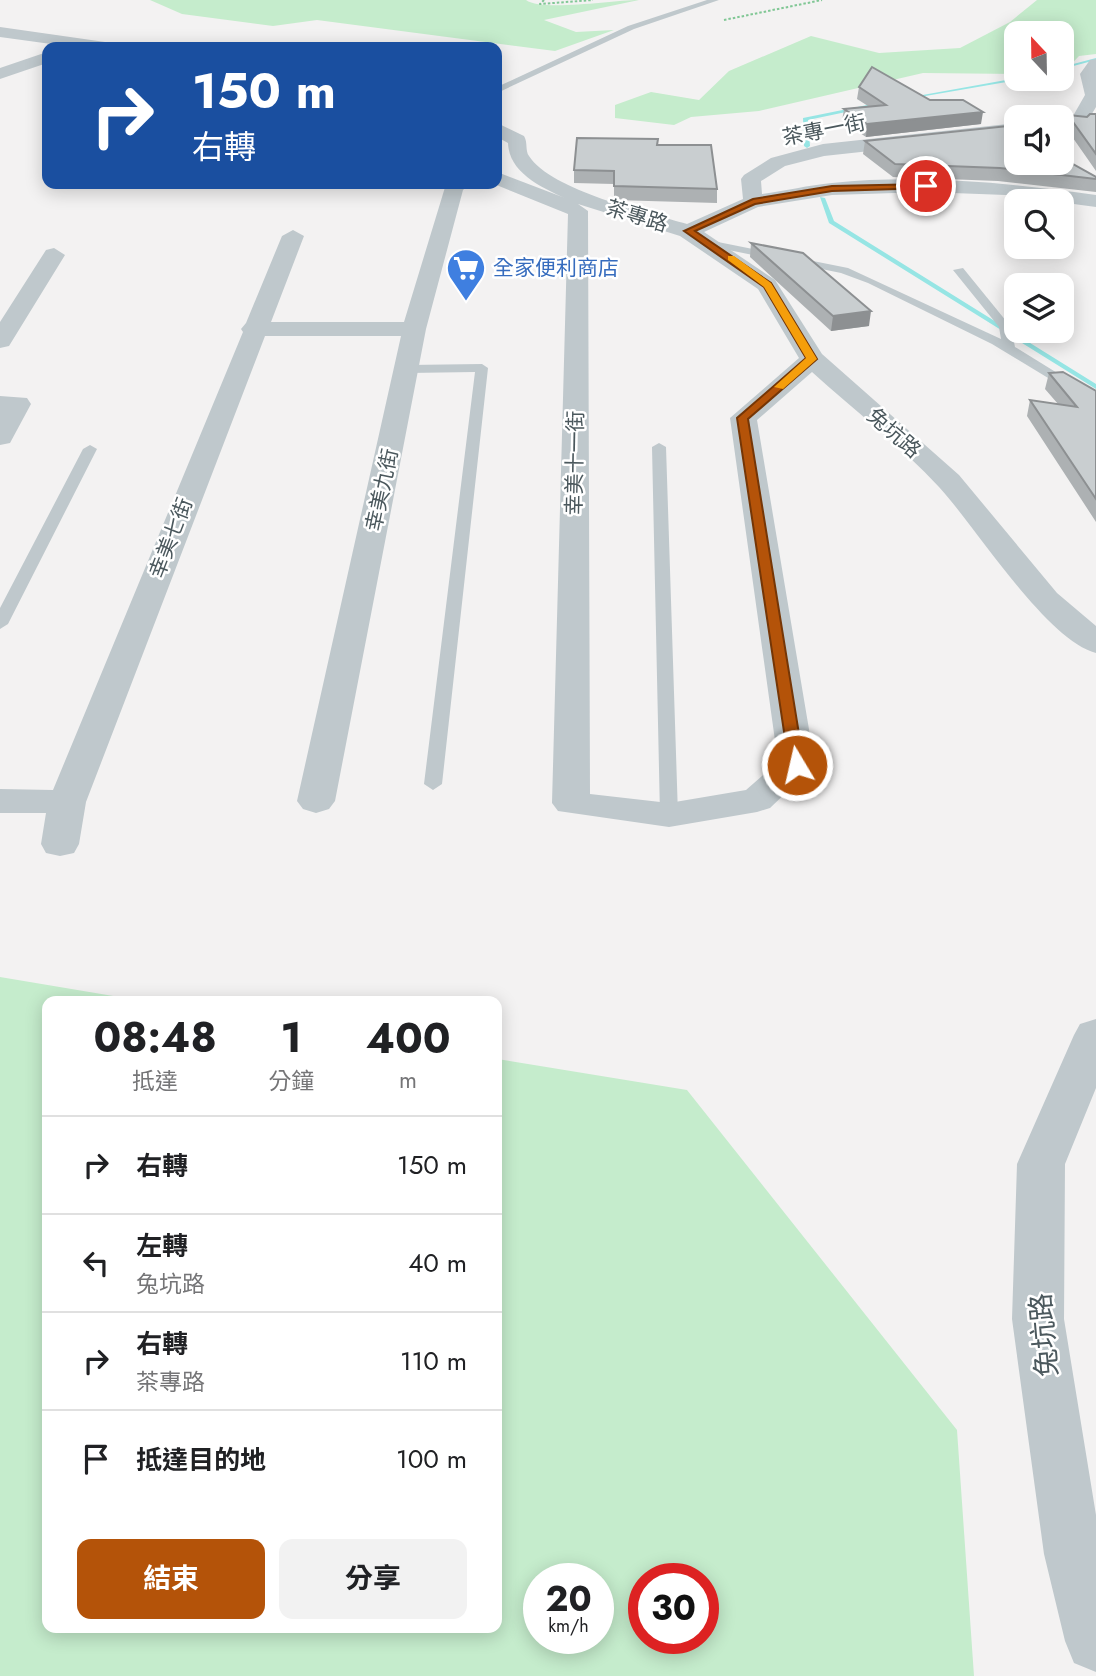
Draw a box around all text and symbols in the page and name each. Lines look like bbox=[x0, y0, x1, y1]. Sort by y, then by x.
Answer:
north arrow bbox=[1004, 21, 1074, 91]
map controls bbox=[1004, 21, 1074, 343]
text: 150 m bbox=[192, 56, 336, 126]
icon: right bbox=[77, 70, 168, 161]
button: sound bbox=[1004, 105, 1074, 175]
street label: 茶專一街 bbox=[780, 107, 868, 153]
text: 右轉 bbox=[192, 124, 256, 170]
pin bbox=[896, 156, 956, 216]
icon: arrive bbox=[907, 167, 945, 205]
button: search bbox=[1004, 189, 1074, 259]
street label: 茶專路 bbox=[602, 192, 672, 240]
supermarket icon: 全家便利商店 bbox=[445, 247, 487, 302]
place label: 全家便利商店 bbox=[493, 253, 619, 283]
button: layers bbox=[1004, 273, 1074, 343]
street label: 兔坑路 bbox=[860, 401, 928, 465]
street label: 幸美十一街 bbox=[559, 410, 591, 516]
street label: 幸美九街 bbox=[359, 446, 405, 534]
street label: 幸美七街 bbox=[142, 493, 200, 583]
position arrow bbox=[760, 728, 834, 802]
text: 08:48 bbox=[93, 1007, 217, 1068]
text: 1 bbox=[280, 1007, 302, 1068]
text: 400 bbox=[366, 1008, 451, 1069]
text: m bbox=[399, 1063, 417, 1097]
text: 抵達 bbox=[132, 1064, 178, 1098]
text: 分鐘 bbox=[268, 1064, 314, 1098]
icon: right bbox=[77, 1146, 115, 1184]
text: 150 m bbox=[397, 1146, 467, 1184]
text: 右轉 bbox=[136, 1147, 188, 1185]
text: 左轉 bbox=[136, 1227, 188, 1265]
icon: left bbox=[77, 1244, 115, 1282]
text: 40 m bbox=[408, 1244, 467, 1282]
text: 兔坑路 bbox=[136, 1267, 205, 1301]
street label: 兔坑路 bbox=[1020, 1291, 1068, 1379]
text: 右轉 bbox=[136, 1325, 188, 1363]
icon: right bbox=[77, 1342, 115, 1380]
text: 110 m bbox=[400, 1342, 467, 1380]
text: 茶專路 bbox=[136, 1365, 205, 1399]
icon: arrive bbox=[77, 1440, 115, 1478]
text: 100 m bbox=[396, 1440, 467, 1478]
text: 抵達目的地 bbox=[136, 1441, 266, 1479]
button: 結束 bbox=[77, 1539, 265, 1619]
button: 分享 bbox=[279, 1539, 467, 1619]
speed limit sign: 30 bbox=[628, 1563, 719, 1654]
text: 20 bbox=[545, 1574, 592, 1624]
text: km/h bbox=[548, 1613, 589, 1639]

